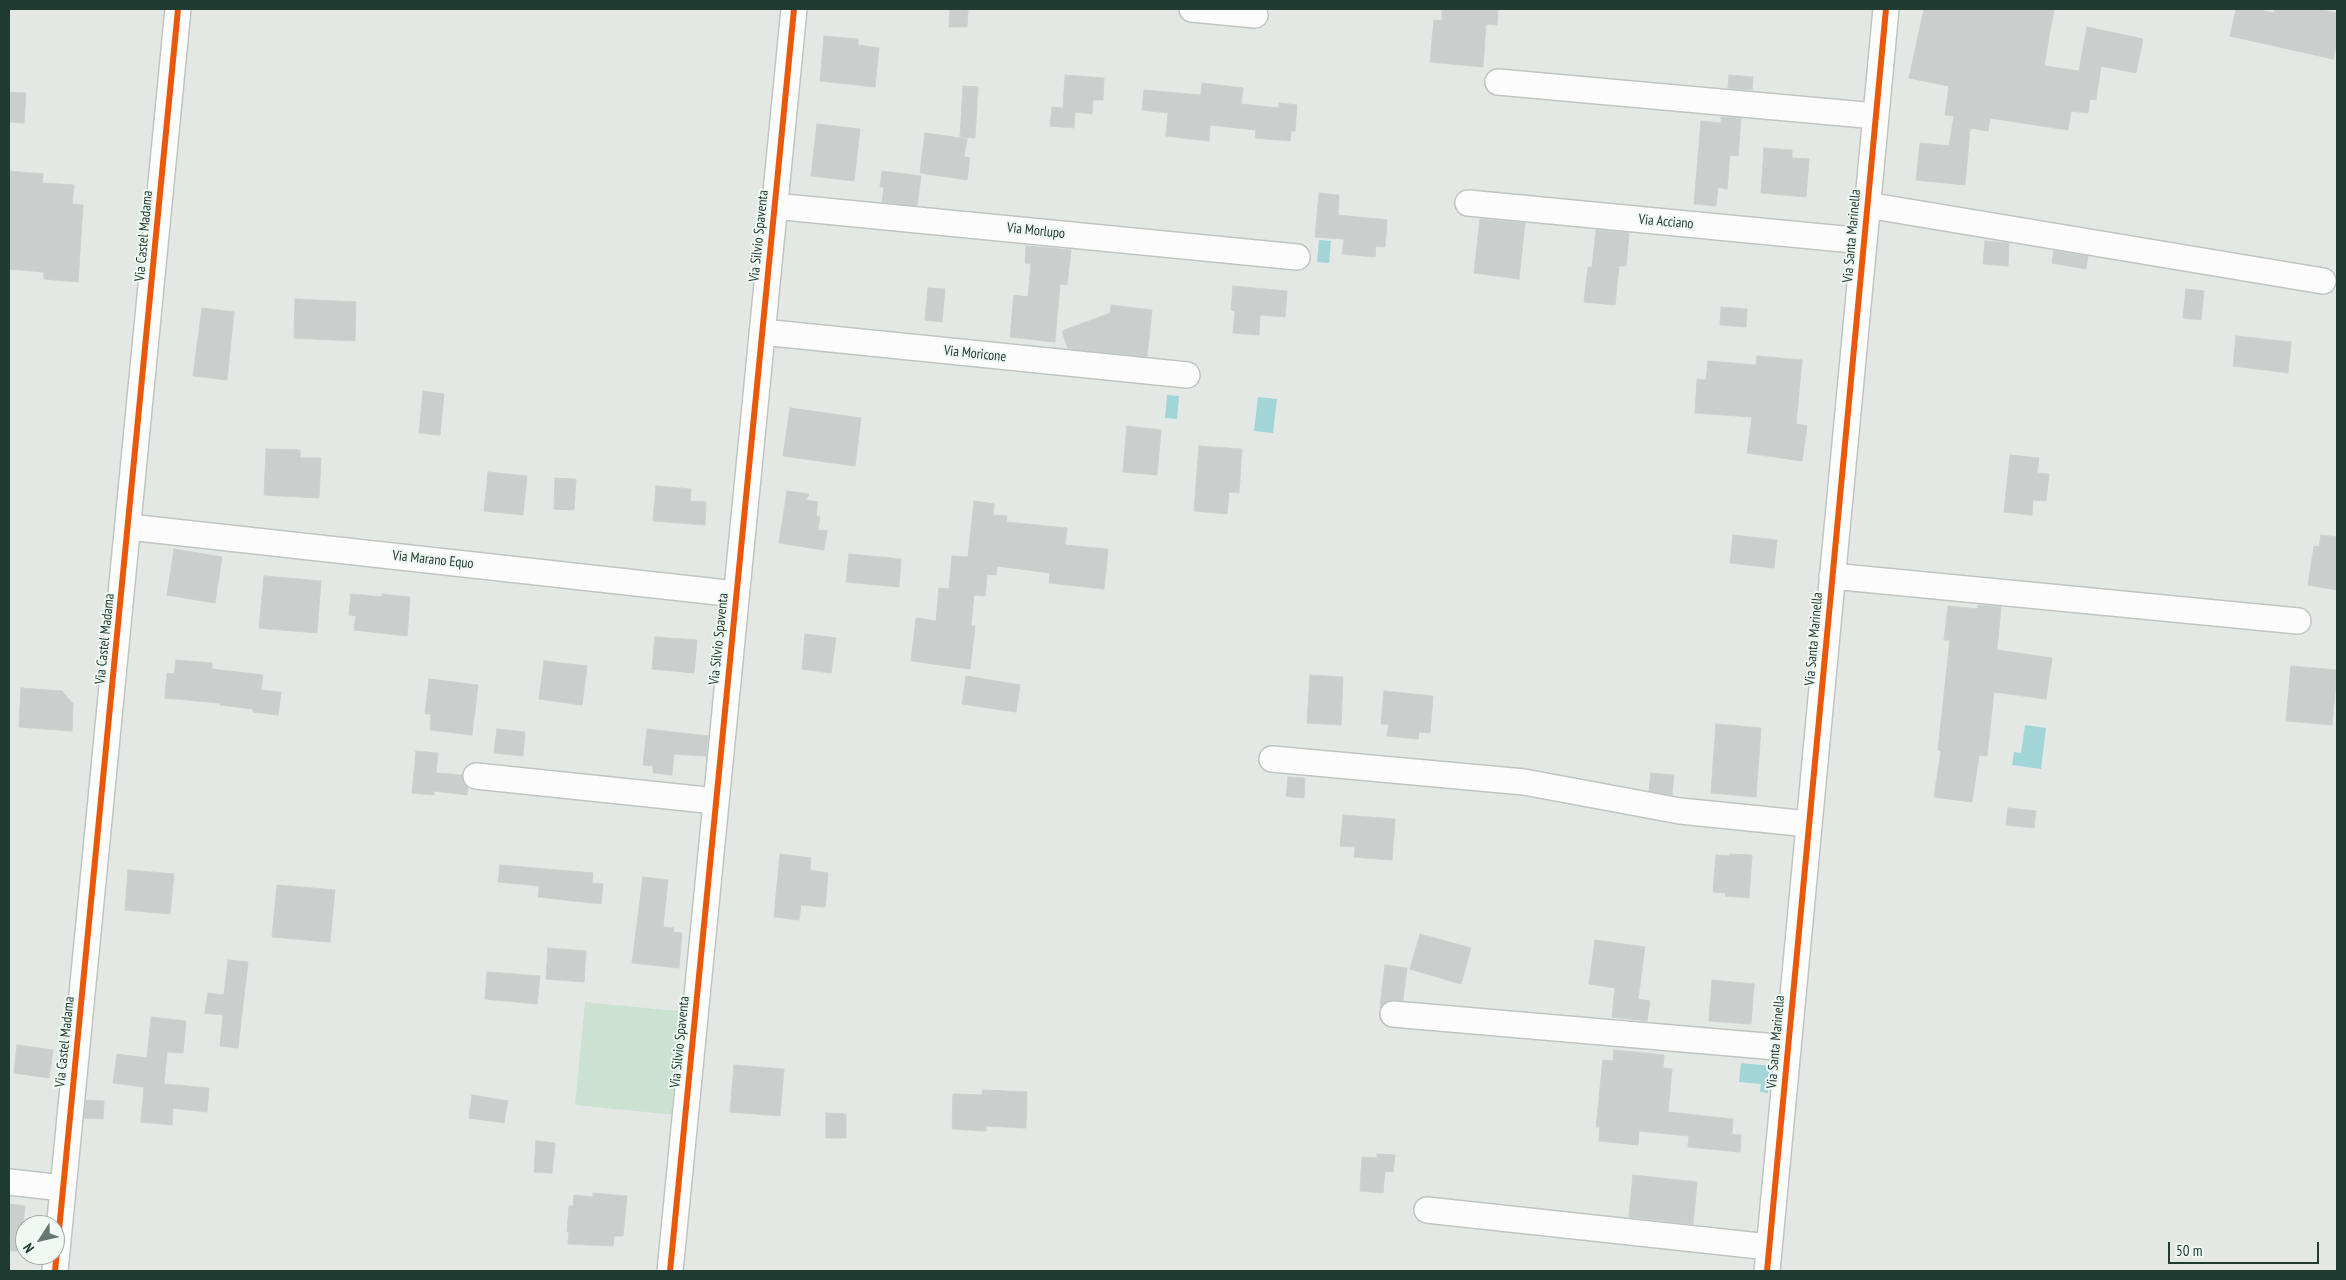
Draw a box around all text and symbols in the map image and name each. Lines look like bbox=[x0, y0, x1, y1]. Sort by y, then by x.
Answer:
street label: Via Silvio Spaventa bbox=[746, 189, 772, 283]
street label: Via Santa Marinella bbox=[1840, 189, 1864, 283]
street label: Via Castel Madama bbox=[132, 190, 156, 282]
street label: Via Acciano bbox=[1638, 211, 1694, 233]
street label: Via Morlupo bbox=[1006, 220, 1066, 242]
street label: Via Moricone bbox=[943, 342, 1007, 366]
street label: Via Marano Equo bbox=[392, 547, 474, 573]
street label: Via Silvio Spaventa bbox=[706, 592, 732, 686]
street label: Via Santa Marinella bbox=[1802, 592, 1826, 686]
street label: Via Castel Madama bbox=[92, 593, 118, 685]
street label: Via Silvio Spaventa bbox=[667, 995, 693, 1089]
street label: Via Santa Marinella bbox=[1764, 995, 1788, 1089]
street label: Via Castel Madama bbox=[52, 996, 78, 1088]
north arrow bbox=[15, 1215, 65, 1265]
scale bar bbox=[2171, 1232, 2322, 1264]
text: N bbox=[19, 1240, 38, 1256]
text: 50 m bbox=[2176, 1241, 2202, 1260]

